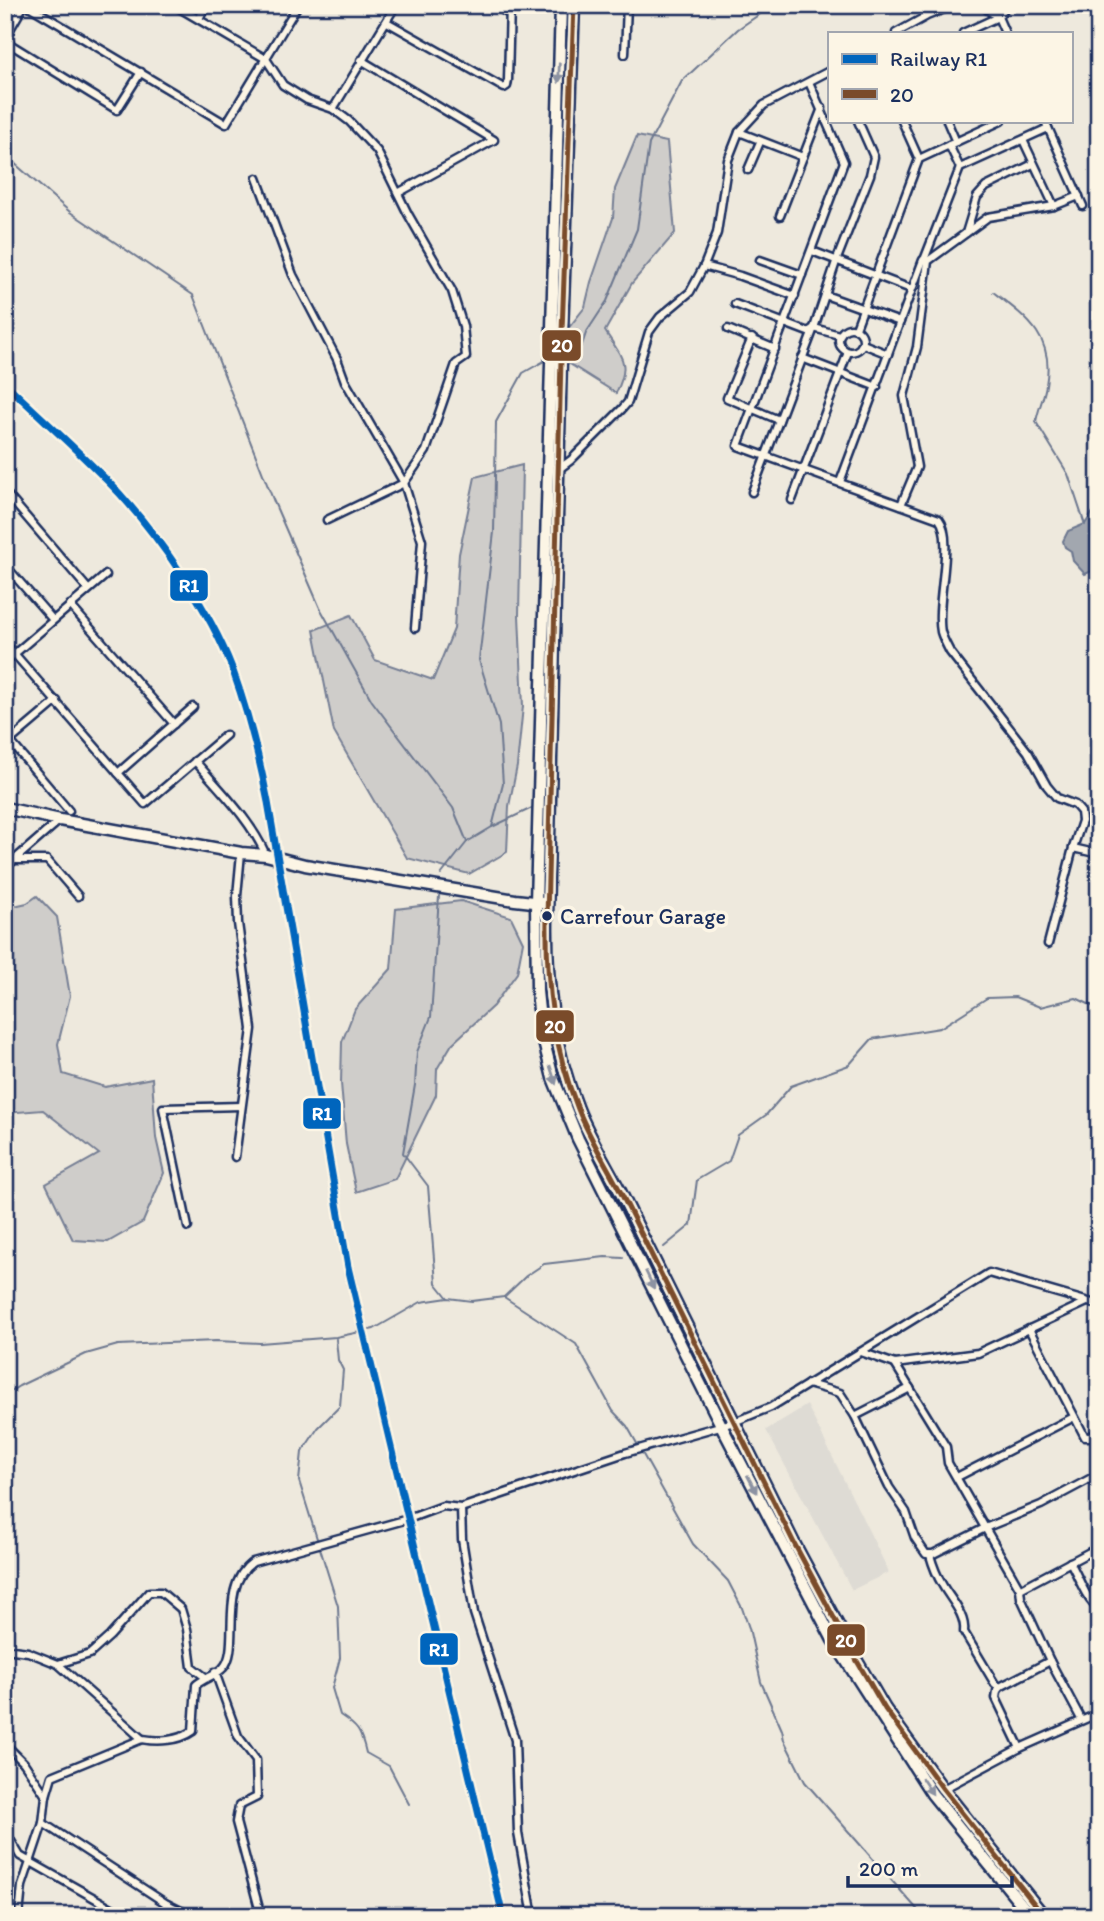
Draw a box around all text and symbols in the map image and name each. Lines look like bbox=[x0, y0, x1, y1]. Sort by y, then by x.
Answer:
legend bbox=[828, 32, 1072, 122]
text: Railway R1 bbox=[890, 46, 987, 71]
one-way arrow bbox=[554, 63, 565, 85]
text: 20 bbox=[890, 82, 914, 107]
line badge: 20 bbox=[541, 329, 582, 362]
text: 20 bbox=[551, 334, 573, 357]
line badge: R1 bbox=[169, 569, 209, 602]
text: R1 bbox=[179, 574, 199, 597]
place label: Carrefour Garage bbox=[560, 903, 726, 930]
marker: Carrefour Garage bbox=[540, 909, 554, 923]
line badge: 20 bbox=[535, 1009, 575, 1043]
text: 20 bbox=[544, 1015, 566, 1038]
one-way arrow bbox=[548, 1065, 558, 1086]
line badge: R1 bbox=[302, 1097, 342, 1130]
text: R1 bbox=[312, 1102, 332, 1125]
one-way arrow bbox=[643, 1271, 655, 1291]
one-way arrow bbox=[746, 1474, 758, 1493]
line badge: 20 bbox=[826, 1623, 866, 1657]
text: 20 bbox=[835, 1629, 857, 1652]
line badge: R1 bbox=[419, 1632, 459, 1666]
text: R1 bbox=[429, 1638, 449, 1661]
one-way arrow bbox=[920, 1777, 934, 1795]
scale bar bbox=[848, 1844, 1013, 1888]
text: 200 m bbox=[859, 1856, 919, 1881]

